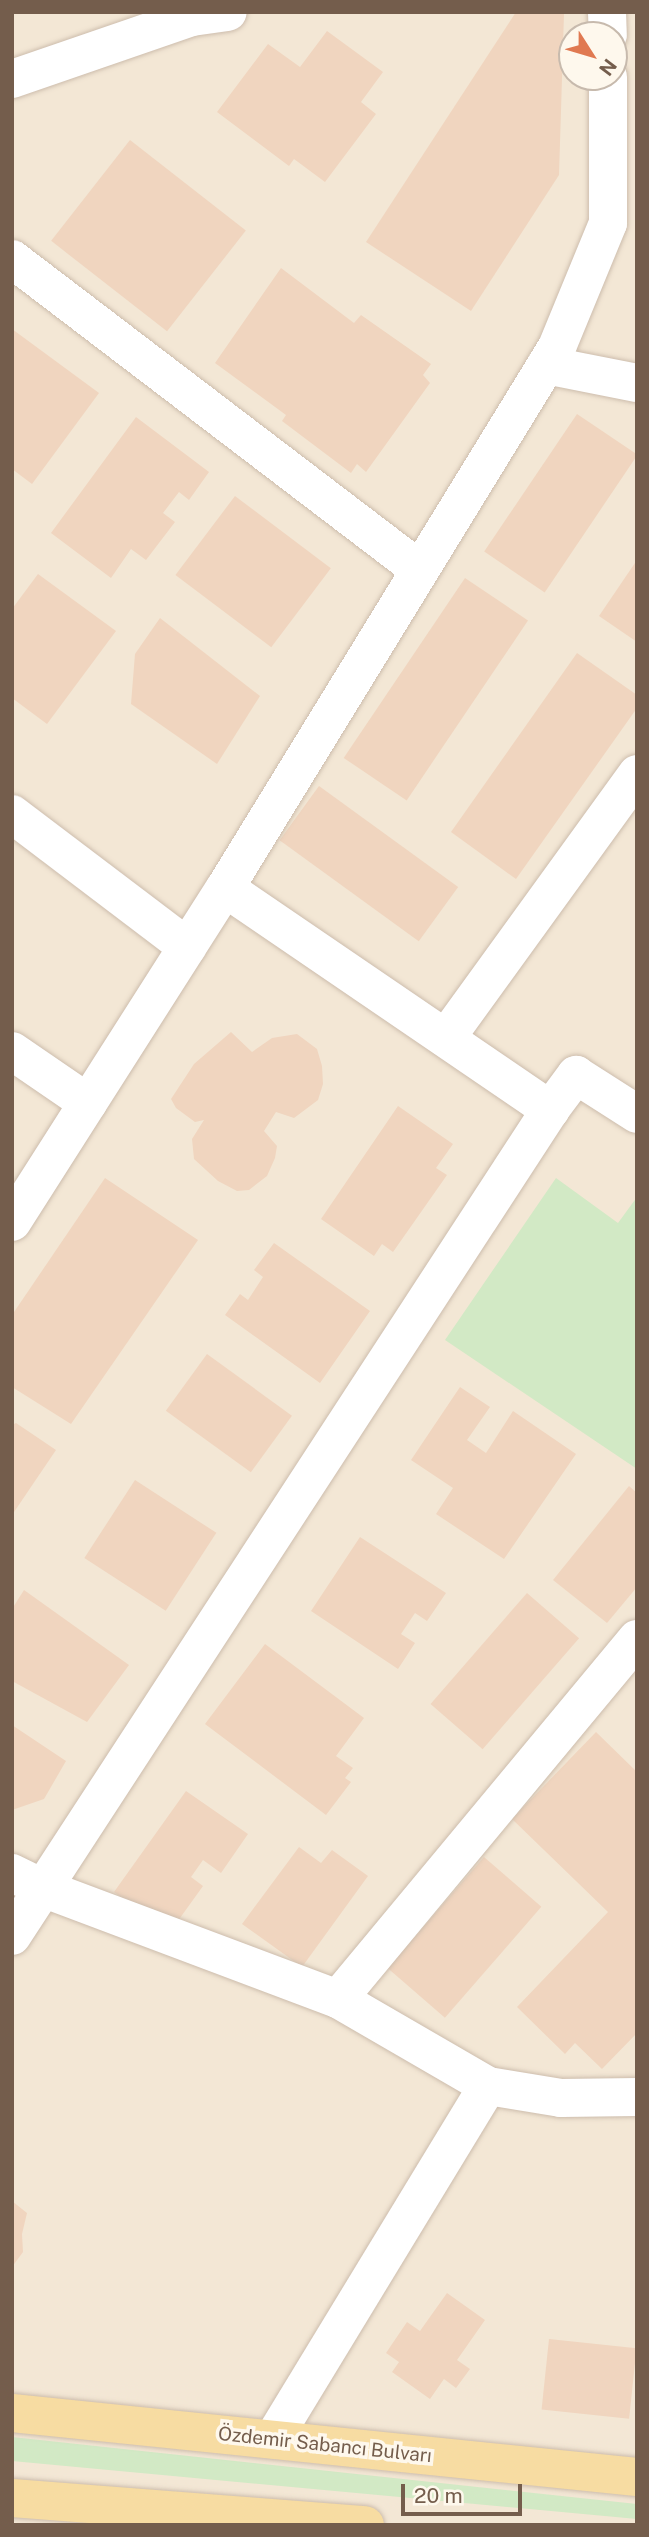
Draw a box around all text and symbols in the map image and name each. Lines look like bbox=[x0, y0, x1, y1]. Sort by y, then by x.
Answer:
north arrow bbox=[558, 21, 628, 91]
text: N bbox=[595, 55, 621, 80]
street label: Özdemir Sabancı Bulvarı bbox=[217, 2422, 433, 2468]
scale bar bbox=[404, 2470, 525, 2514]
text: 20 m bbox=[414, 2483, 463, 2508]

